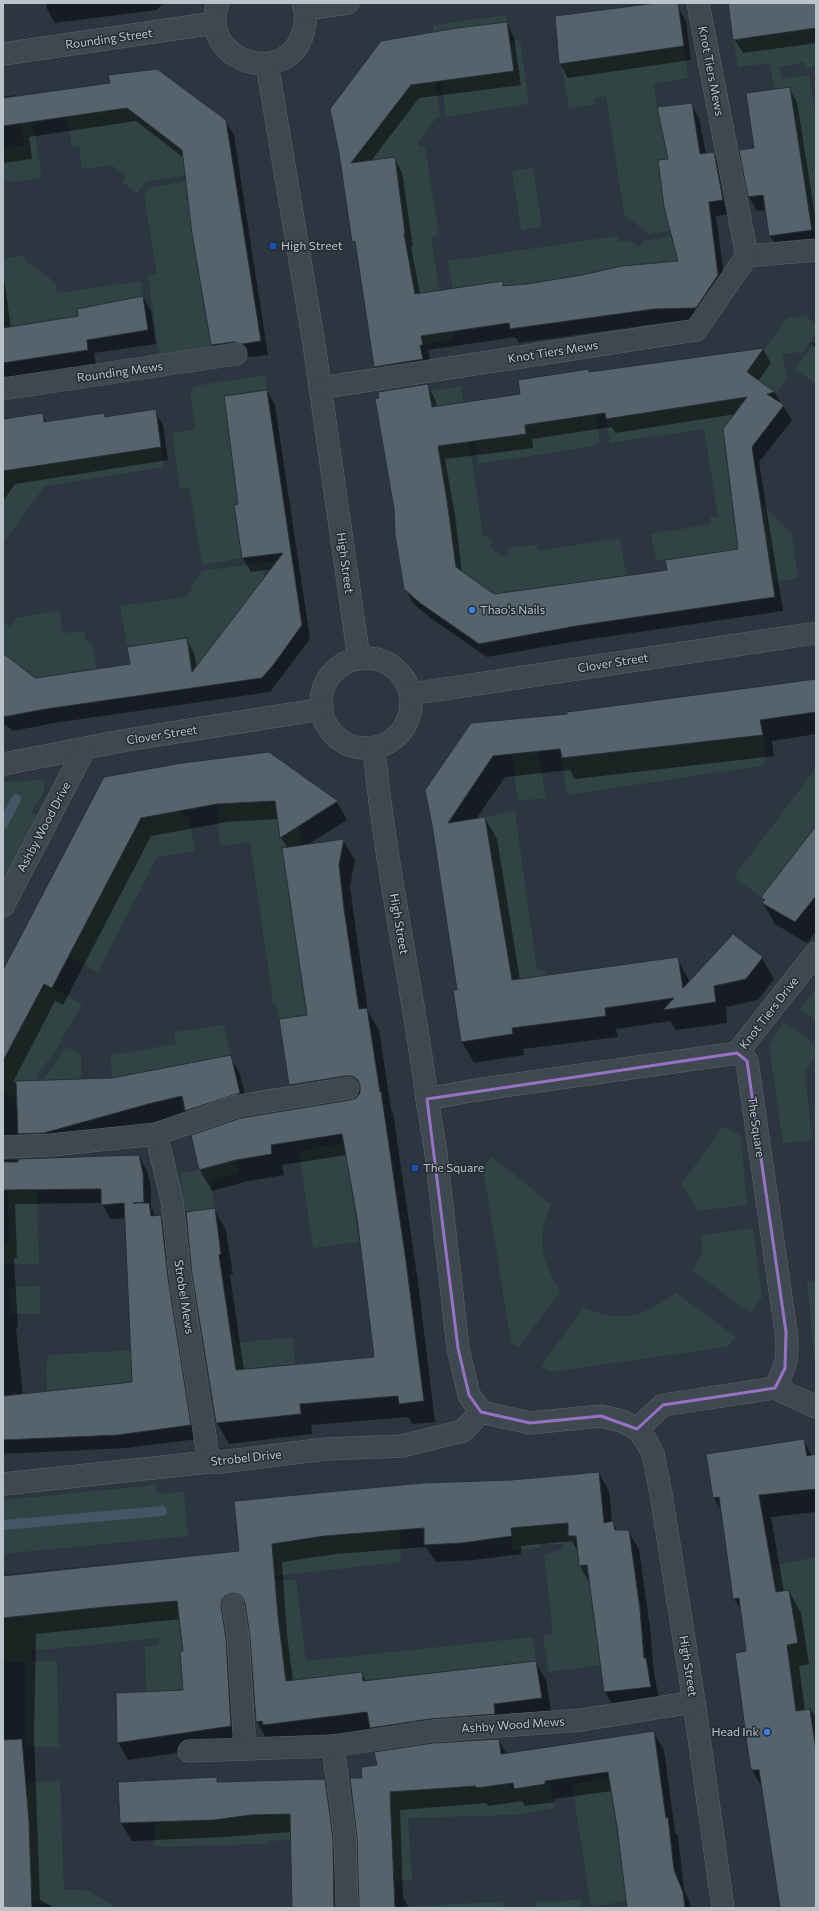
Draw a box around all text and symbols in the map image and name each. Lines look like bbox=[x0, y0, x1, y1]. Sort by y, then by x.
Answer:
street label: Rounding Street bbox=[64, 25, 153, 51]
street label: Knot Tiers Mews bbox=[696, 25, 728, 117]
place label: High Street bbox=[281, 238, 343, 252]
marker: High Street bbox=[268, 241, 278, 251]
street label: Knot Tiers Mews bbox=[507, 337, 599, 365]
street label: Rounding Mews bbox=[76, 358, 164, 384]
street label: High Street bbox=[335, 531, 357, 594]
place label: Thao's Nails bbox=[480, 602, 545, 616]
marker: Thao's Nails bbox=[467, 605, 477, 615]
street label: Clover Street bbox=[576, 649, 649, 675]
street label: Clover Street bbox=[125, 721, 198, 747]
street label: Ashby Wood Drive bbox=[13, 779, 73, 874]
street label: High Street bbox=[388, 892, 412, 955]
street label: Knot Tiers Drive bbox=[736, 974, 801, 1051]
street label: The Square bbox=[746, 1096, 768, 1158]
place label: The Square bbox=[423, 1160, 484, 1174]
marker: The Square bbox=[410, 1163, 420, 1173]
street label: Strobel Mews bbox=[172, 1259, 198, 1335]
street label: Strobel Drive bbox=[210, 1446, 282, 1468]
street label: High Street bbox=[677, 1634, 701, 1697]
street label: Ashby Wood Mews bbox=[461, 1713, 565, 1735]
place label: Head Ink bbox=[711, 1724, 759, 1738]
marker: Head Ink bbox=[762, 1727, 772, 1737]

